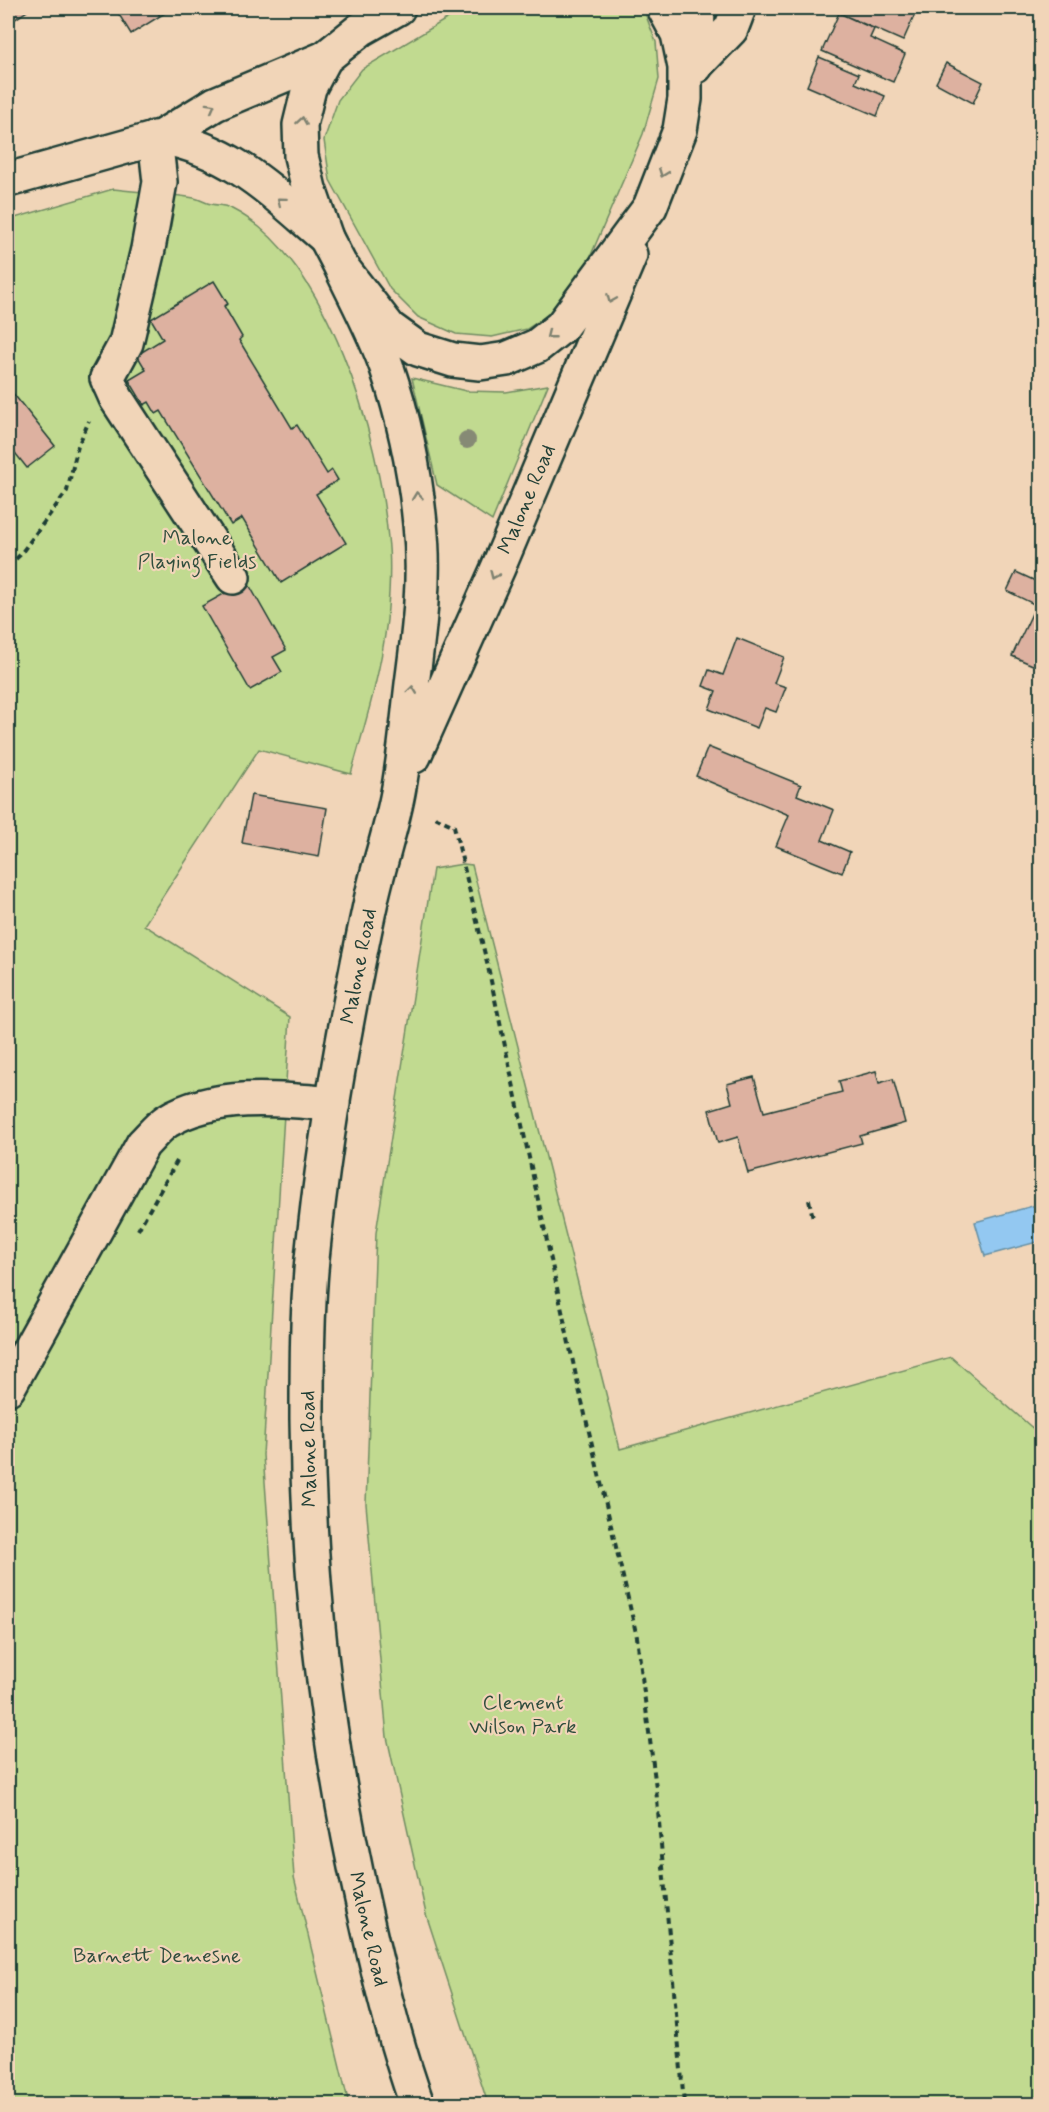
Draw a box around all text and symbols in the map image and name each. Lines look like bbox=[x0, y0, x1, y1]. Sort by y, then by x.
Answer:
one-way arrow bbox=[205, 103, 215, 114]
one-way arrow bbox=[295, 116, 308, 126]
one-way arrow bbox=[658, 167, 671, 178]
one-way arrow bbox=[277, 197, 288, 208]
one-way arrow bbox=[606, 293, 618, 304]
one-way arrow bbox=[546, 328, 557, 339]
street label: Malone Road bbox=[491, 440, 563, 559]
one-way arrow bbox=[411, 491, 423, 500]
park label: Malone Playing Fields bbox=[138, 524, 257, 578]
one-way arrow bbox=[489, 569, 501, 580]
one-way arrow bbox=[405, 685, 417, 695]
street label: Malone Road bbox=[334, 906, 384, 1026]
street label: Malone Road bbox=[294, 1390, 324, 1508]
park label: Clement Wilson Park bbox=[469, 1689, 577, 1741]
street label: Malone Road bbox=[341, 1869, 395, 1989]
park label: Barnett Demesne bbox=[73, 1942, 241, 1970]

